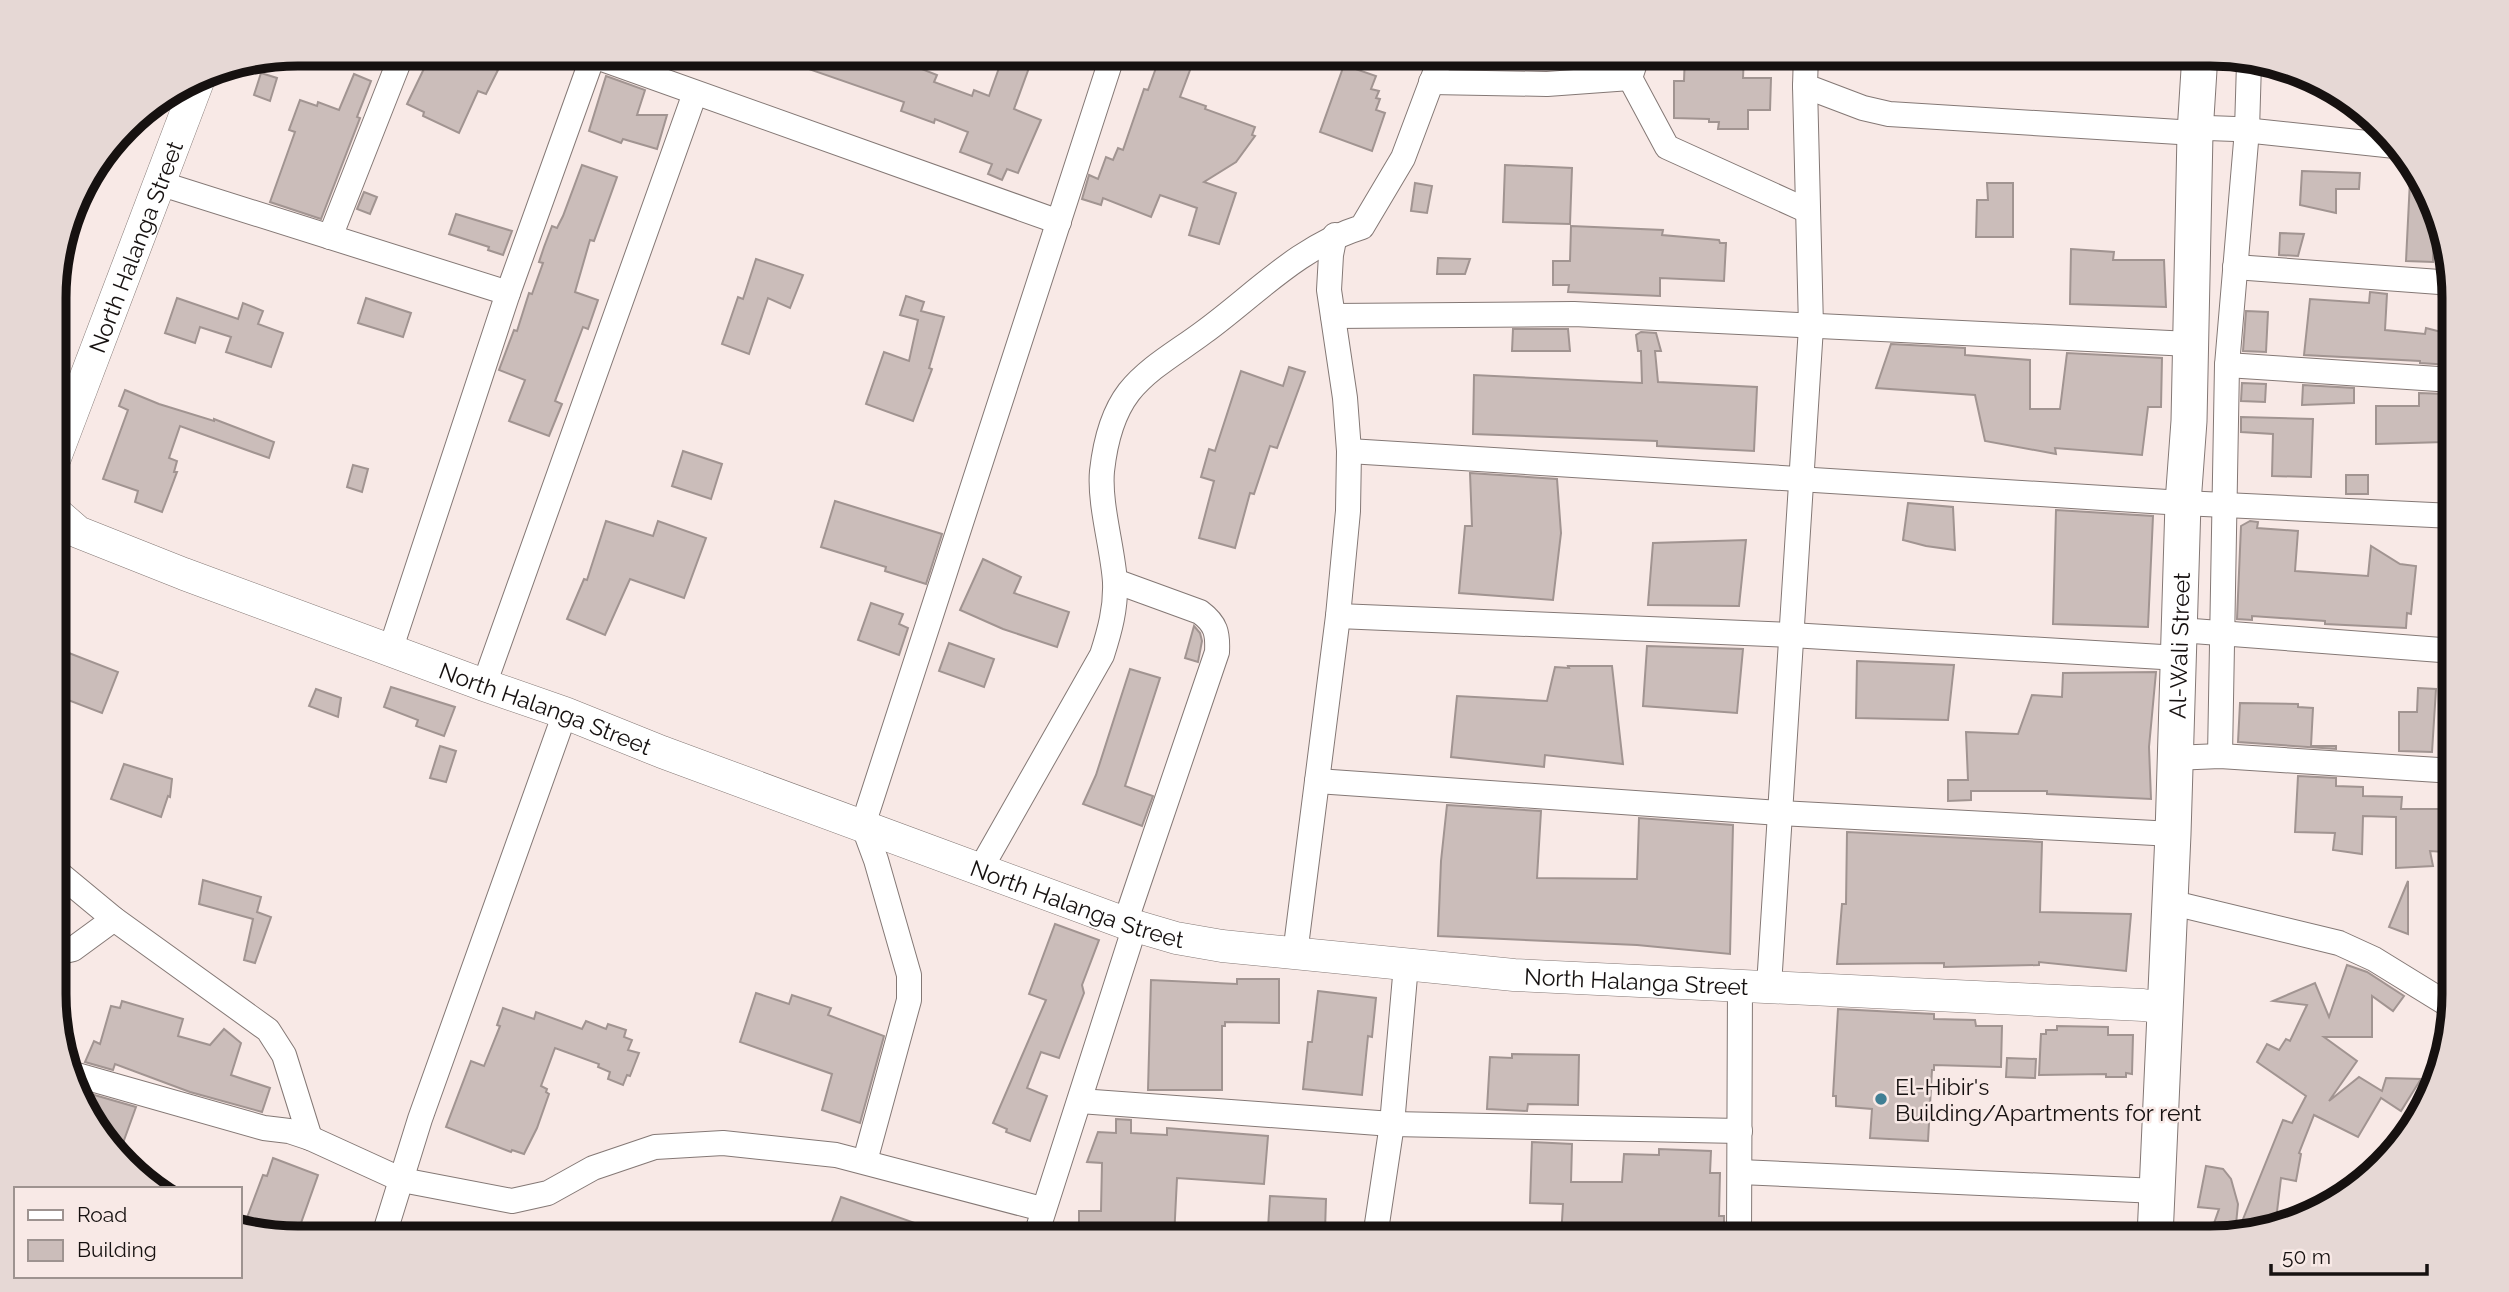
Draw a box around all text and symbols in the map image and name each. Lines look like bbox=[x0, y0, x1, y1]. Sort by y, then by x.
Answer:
street label: North Halanga Street bbox=[83, 137, 188, 356]
street label: Al-Wali Street bbox=[2163, 572, 2194, 719]
street label: North Halanga Street bbox=[436, 656, 656, 760]
street label: North Halanga Street bbox=[967, 854, 1186, 953]
street label: North Halanga Street bbox=[1524, 962, 1749, 1000]
place label: El-Hibir's Building/Apartments for rent bbox=[1895, 1073, 2202, 1126]
marker: El-Hibir's Building/Apartments for rent bbox=[1873, 1091, 1889, 1107]
legend bbox=[14, 1187, 242, 1278]
text: Road bbox=[77, 1202, 127, 1227]
scale bar bbox=[2271, 1232, 2427, 1276]
text: Building bbox=[77, 1237, 157, 1262]
text: 50 m bbox=[2282, 1244, 2331, 1269]

